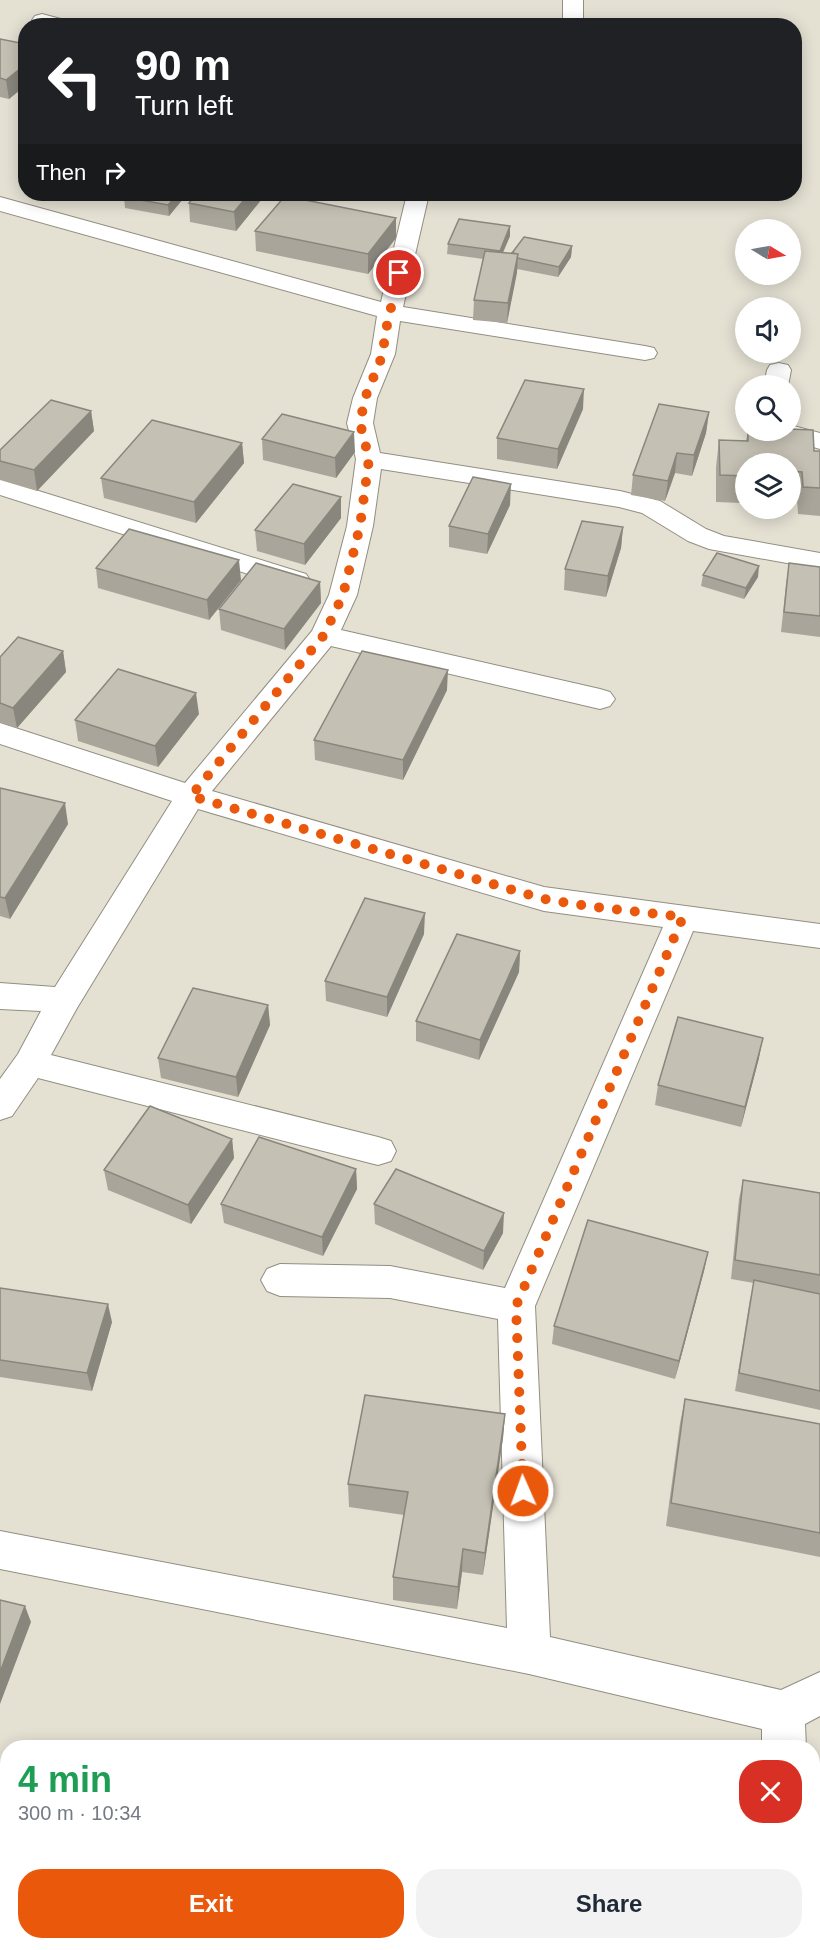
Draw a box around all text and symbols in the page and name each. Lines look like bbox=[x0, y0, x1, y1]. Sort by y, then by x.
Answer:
icon: left bbox=[36, 42, 114, 120]
text: 90 m bbox=[135, 42, 231, 89]
text: Turn left bbox=[135, 91, 233, 121]
icon: right bbox=[98, 156, 131, 189]
text: Then bbox=[36, 160, 86, 185]
north arrow bbox=[735, 219, 801, 285]
map controls bbox=[735, 219, 801, 519]
pin bbox=[373, 247, 424, 298]
icon: arrive bbox=[382, 256, 415, 289]
button: sound bbox=[735, 297, 801, 363]
button: search bbox=[735, 375, 801, 441]
button: layers bbox=[735, 453, 801, 519]
position arrow bbox=[491, 1459, 555, 1523]
text: 4 min bbox=[18, 1759, 112, 1800]
button: close bbox=[739, 1760, 802, 1823]
text: 300 m · 10:34 bbox=[18, 1802, 141, 1824]
button: Exit bbox=[18, 1869, 404, 1938]
button: Share bbox=[416, 1869, 802, 1938]

